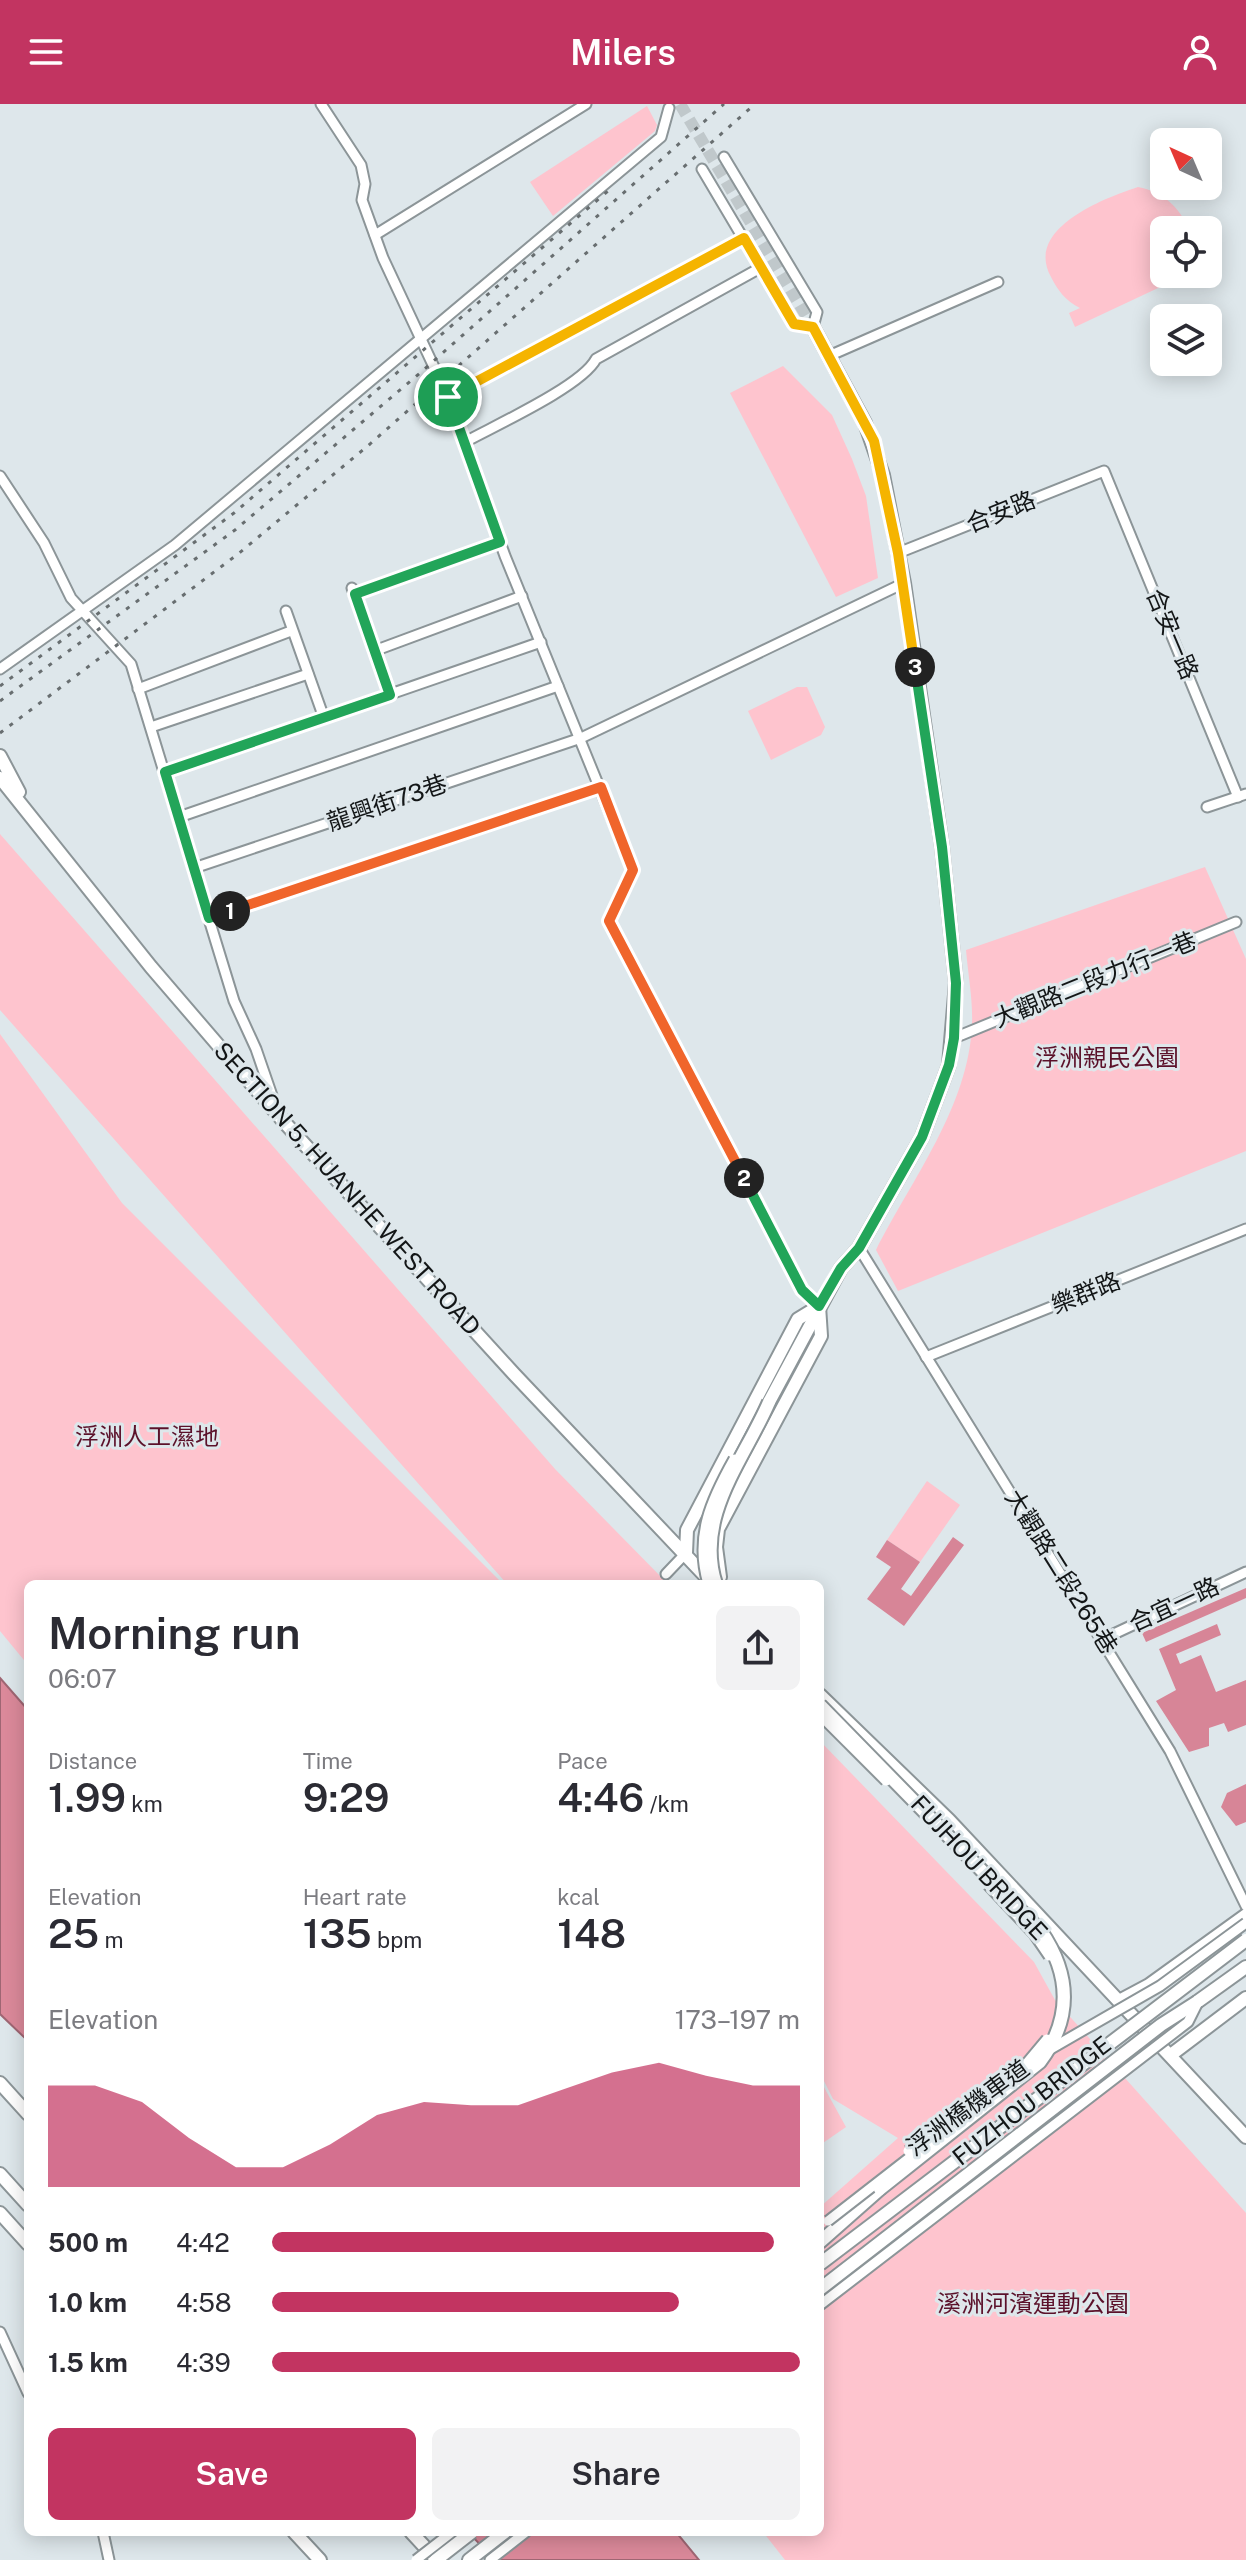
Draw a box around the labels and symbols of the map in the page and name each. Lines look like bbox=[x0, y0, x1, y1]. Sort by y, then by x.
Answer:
north arrow bbox=[1150, 128, 1222, 200]
pin bbox=[414, 363, 482, 431]
street label: 合安路 bbox=[962, 485, 1039, 538]
street label: 合安一路 bbox=[1141, 584, 1205, 683]
pin: 3 bbox=[895, 647, 935, 687]
street label: 龍興街73巷 bbox=[323, 768, 450, 836]
pin: 1 bbox=[210, 891, 250, 931]
street label: 大觀路二段力行一巷 bbox=[989, 926, 1200, 1033]
street label: SECTION 5, HUANHE WEST ROAD bbox=[209, 1036, 487, 1341]
park label: 浮洲親民公園 bbox=[1035, 1043, 1179, 1071]
pin: 2 bbox=[724, 1158, 764, 1198]
street label: 樂群路 bbox=[1047, 1266, 1124, 1319]
park label: 浮洲人工濕地 bbox=[75, 1422, 219, 1450]
street label: 大觀路二段265巷 bbox=[1000, 1484, 1124, 1659]
street label: 合宜一路 bbox=[1124, 1571, 1223, 1637]
street label: FUJHOU BRIDGE bbox=[906, 1789, 1054, 1945]
street label: FUZHOU BRIDGE bbox=[947, 2030, 1116, 2171]
street label: 浮洲橋機車道 bbox=[901, 2054, 1034, 2161]
park label: 溪洲河濱運動公園 bbox=[937, 2289, 1129, 2317]

